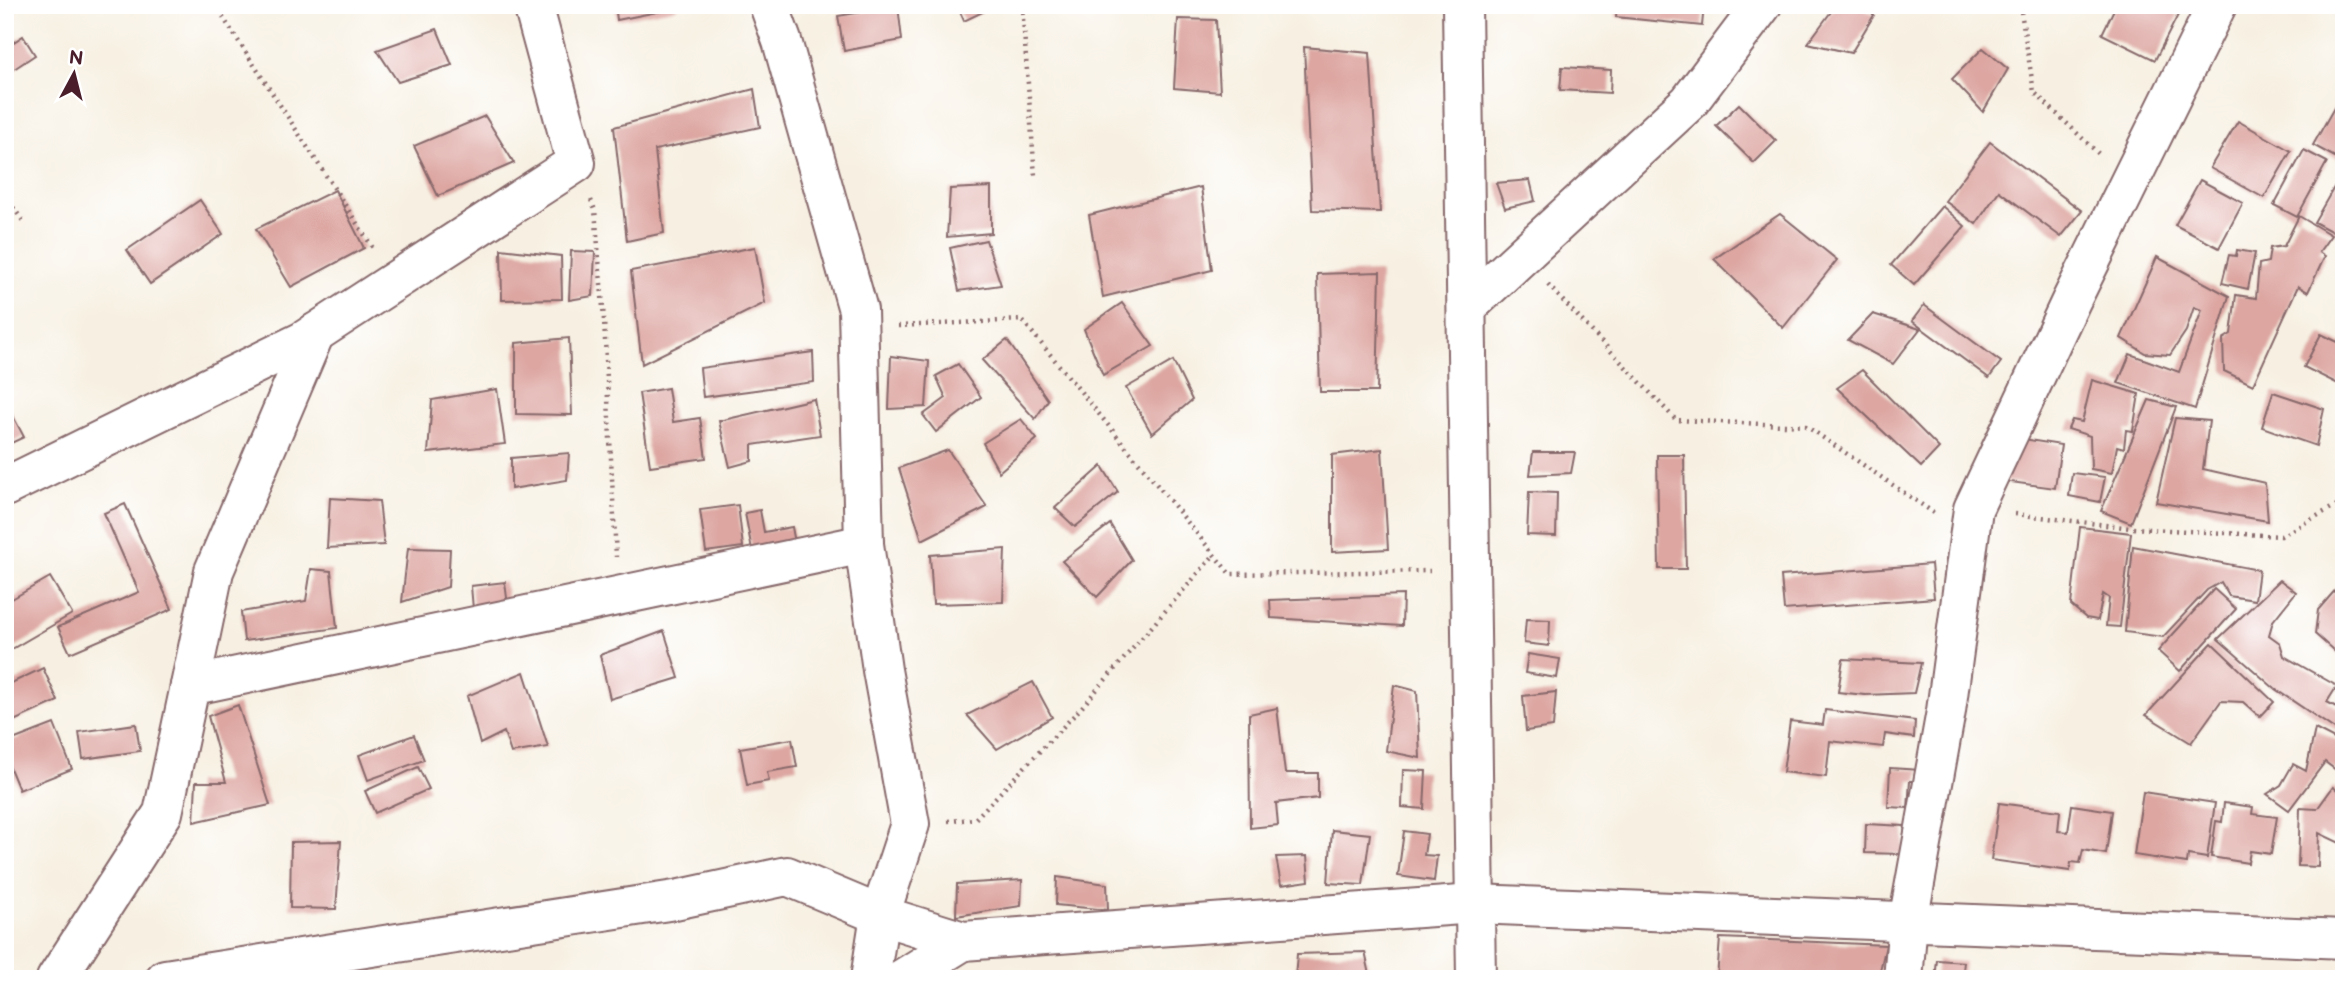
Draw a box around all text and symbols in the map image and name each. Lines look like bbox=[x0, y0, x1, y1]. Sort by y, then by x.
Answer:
north arrow bbox=[38, 38, 108, 108]
text: N bbox=[67, 46, 84, 71]

